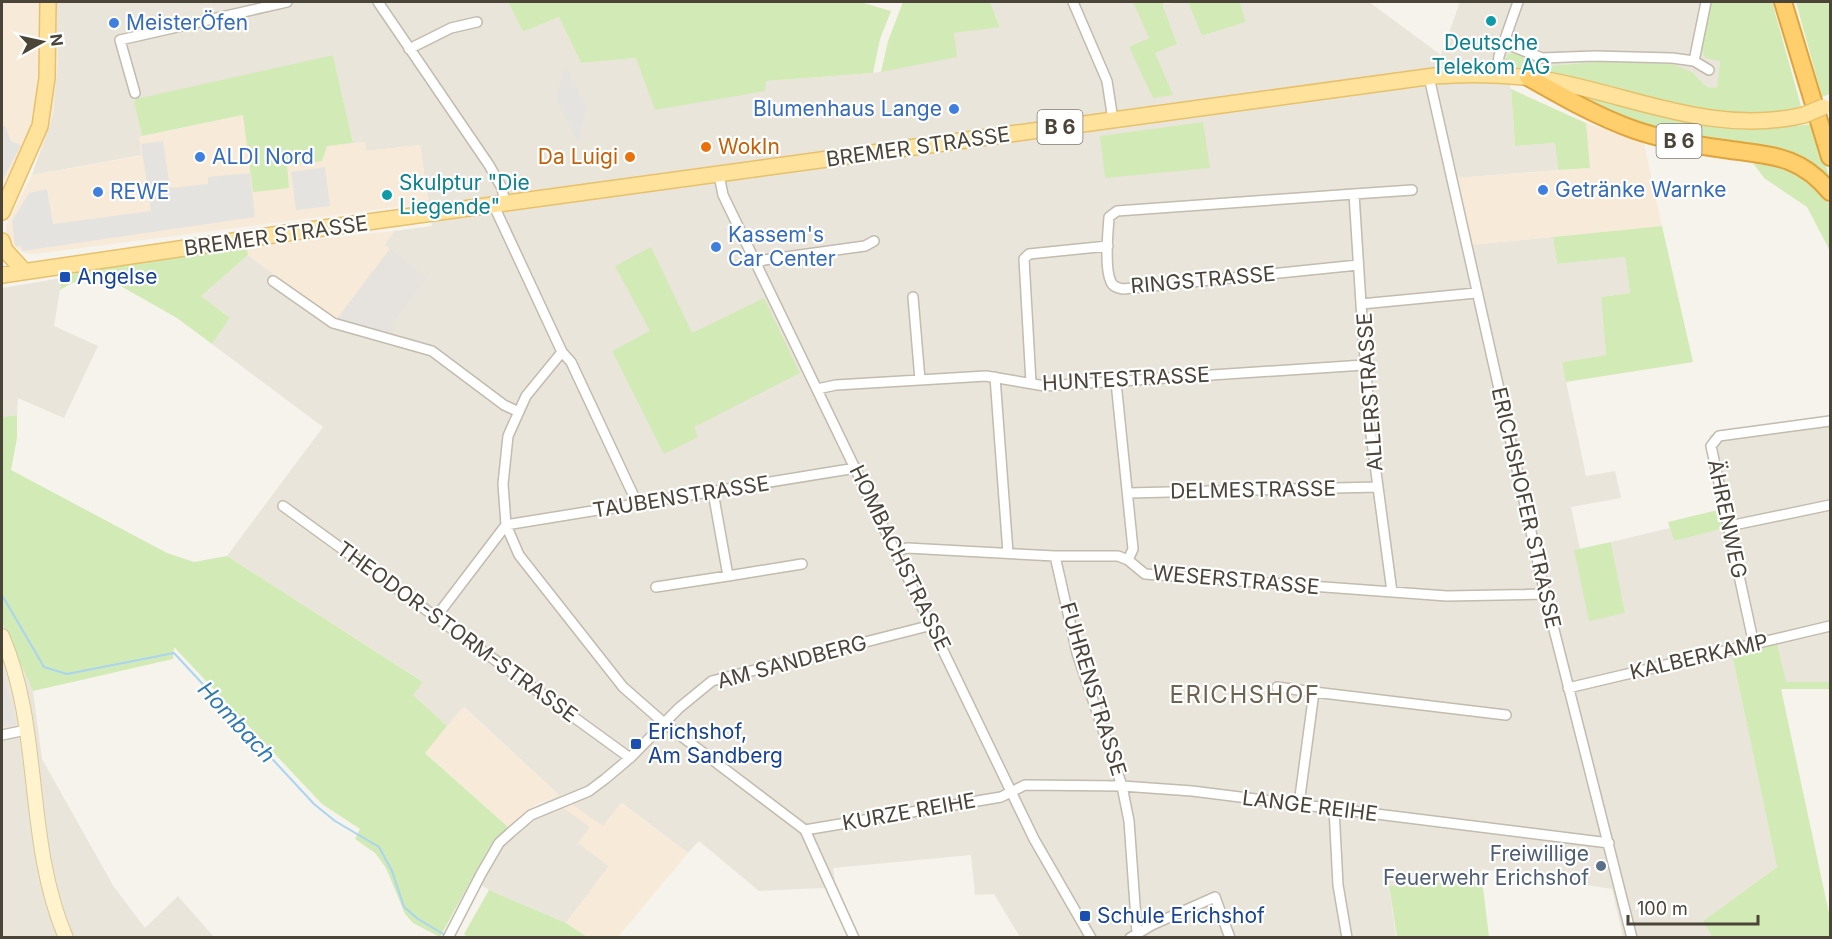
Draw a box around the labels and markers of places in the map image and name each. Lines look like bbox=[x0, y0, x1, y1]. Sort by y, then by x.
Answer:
place label: MeisterÖfen bbox=[126, 10, 248, 35]
marker: Deutsche Telekom AG bbox=[1484, 14, 1498, 28]
marker: MeisterÖfen bbox=[107, 16, 121, 30]
place label: Deutsche Telekom AG bbox=[1432, 30, 1550, 79]
place label: Blumenhaus Lange bbox=[753, 96, 942, 121]
marker: Blumenhaus Lange bbox=[947, 102, 961, 116]
place label: WokIn bbox=[718, 134, 780, 159]
marker: WokIn bbox=[699, 140, 713, 154]
place label: ALDI Nord bbox=[212, 144, 314, 169]
place label: Da Luigi bbox=[538, 144, 618, 169]
marker: ALDI Nord bbox=[193, 150, 207, 164]
marker: Da Luigi bbox=[623, 150, 637, 164]
place label: Skulptur "Die Liegende" bbox=[399, 170, 530, 219]
place label: Getränke Warnke bbox=[1555, 177, 1726, 202]
place label: REWE bbox=[110, 179, 169, 204]
marker: Getränke Warnke bbox=[1536, 183, 1550, 197]
marker: REWE bbox=[91, 185, 105, 199]
marker: Skulptur "Die Liegende" bbox=[380, 188, 394, 202]
place label: Kassem's Car Center bbox=[728, 222, 836, 271]
marker: Kassem's Car Center bbox=[709, 240, 723, 254]
place label: Angelse bbox=[77, 264, 157, 289]
marker: Angelse bbox=[58, 270, 72, 284]
place label: Erichshof, Am Sandberg bbox=[648, 719, 783, 768]
marker: Erichshof, Am Sandberg bbox=[629, 737, 643, 751]
place label: Freiwillige Feuerwehr Erichshof bbox=[1383, 841, 1589, 890]
marker: Freiwillige Feuerwehr Erichshof bbox=[1594, 859, 1608, 873]
place label: Schule Erichshof bbox=[1097, 903, 1265, 928]
marker: Schule Erichshof bbox=[1078, 909, 1092, 923]

